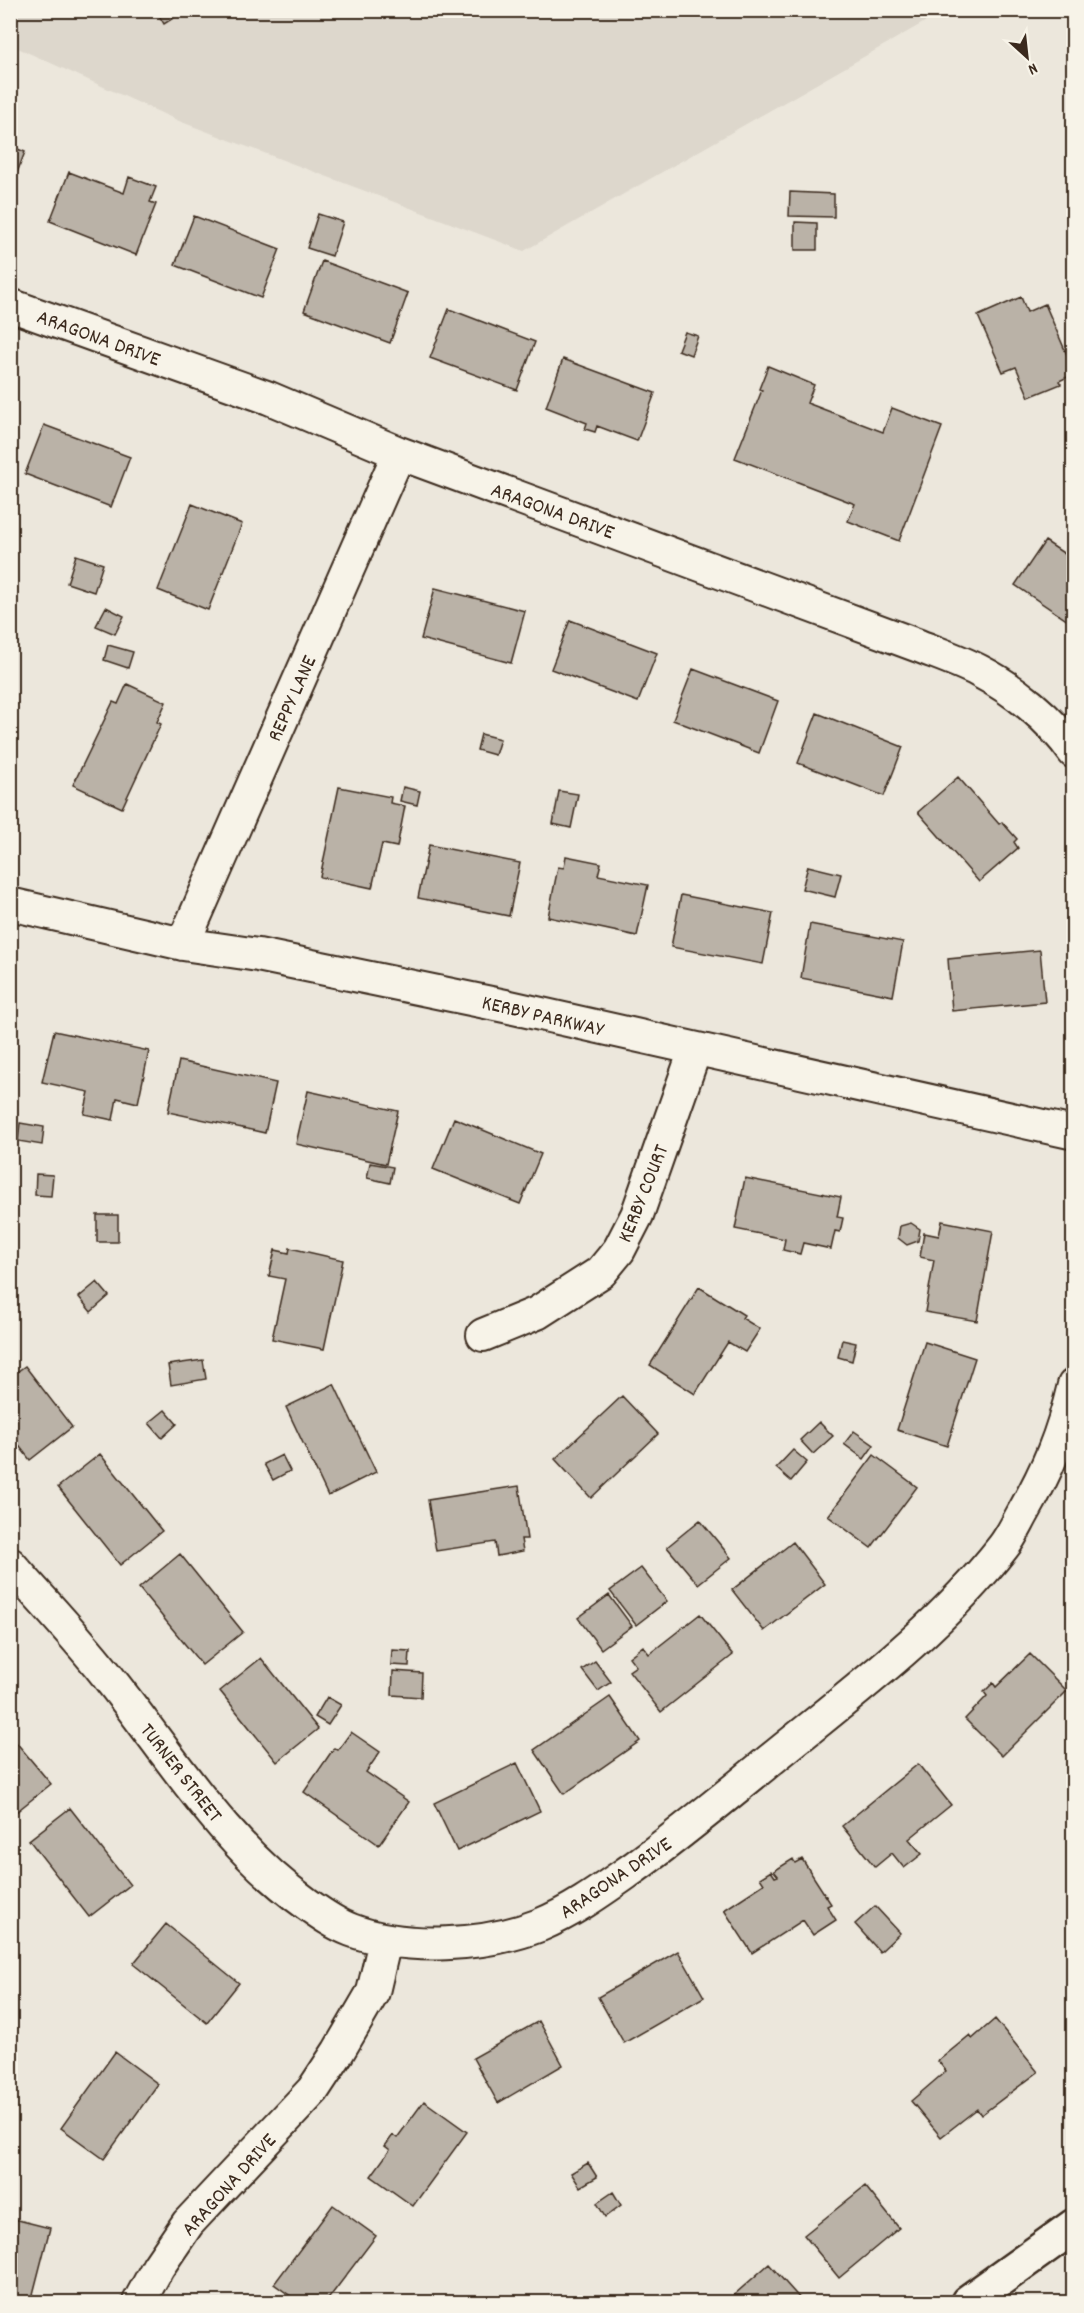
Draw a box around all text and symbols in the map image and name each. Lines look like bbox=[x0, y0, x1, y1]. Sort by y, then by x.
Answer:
north arrow bbox=[997, 27, 1057, 87]
text: N bbox=[1024, 56, 1041, 80]
street label: ARAGONA DRIVE bbox=[32, 304, 164, 376]
street label: ARAGONA DRIVE bbox=[486, 477, 618, 549]
street label: REPPY LANE bbox=[261, 651, 326, 747]
street label: KERBY PARKWAY bbox=[479, 989, 607, 1047]
street label: KERBY COURT bbox=[612, 1140, 678, 1248]
street label: TURNER STREET bbox=[131, 1718, 228, 1830]
street label: ARAGONA DRIVE bbox=[555, 1831, 679, 1928]
street label: ARAGONA DRIVE bbox=[176, 2127, 285, 2244]

